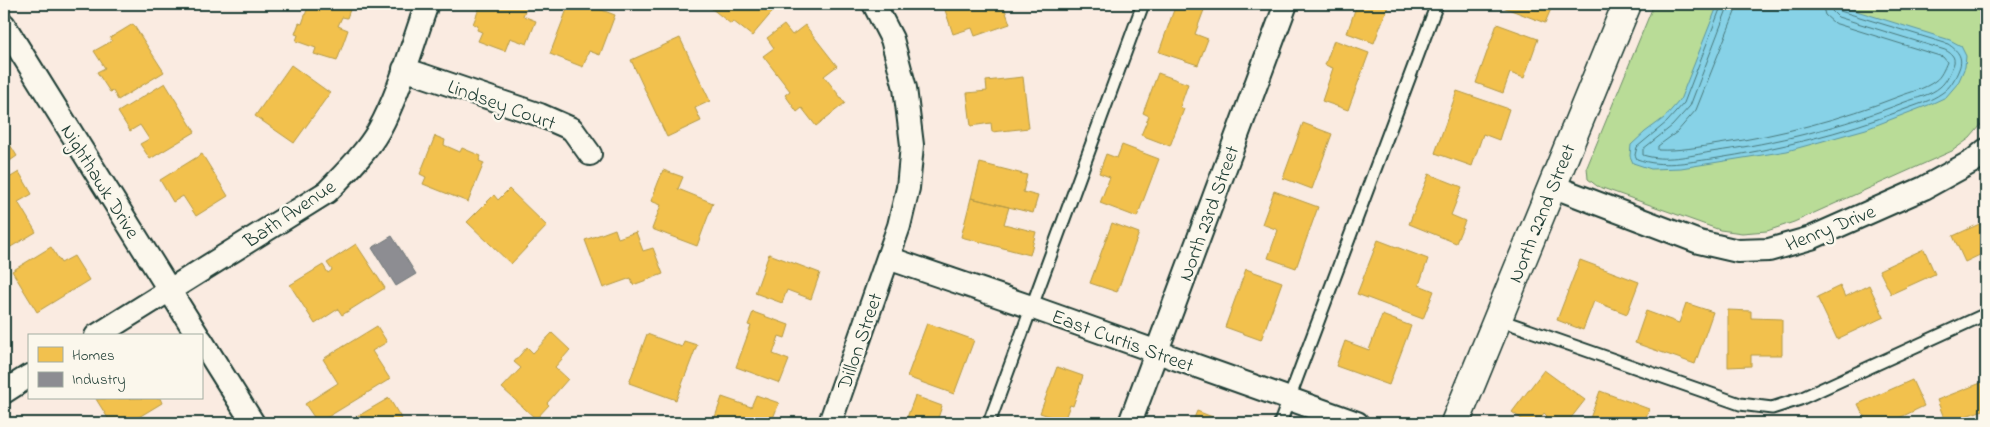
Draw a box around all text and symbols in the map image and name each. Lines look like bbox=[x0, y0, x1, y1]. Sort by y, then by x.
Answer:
street label: Lindsey Court bbox=[443, 73, 559, 139]
street label: Nighthawk Drive bbox=[51, 119, 146, 246]
street label: North 22nd Street bbox=[1502, 140, 1585, 288]
street label: North 23rd Street bbox=[1172, 142, 1248, 286]
street label: Bath Avenue bbox=[238, 174, 342, 257]
street label: Henry Drive bbox=[1782, 198, 1880, 260]
street label: Dillon Street bbox=[831, 289, 892, 395]
street label: East Curtis Street bbox=[1047, 303, 1198, 382]
legend bbox=[28, 334, 202, 400]
text: Homes bbox=[72, 345, 115, 367]
text: Industry bbox=[72, 369, 126, 392]

